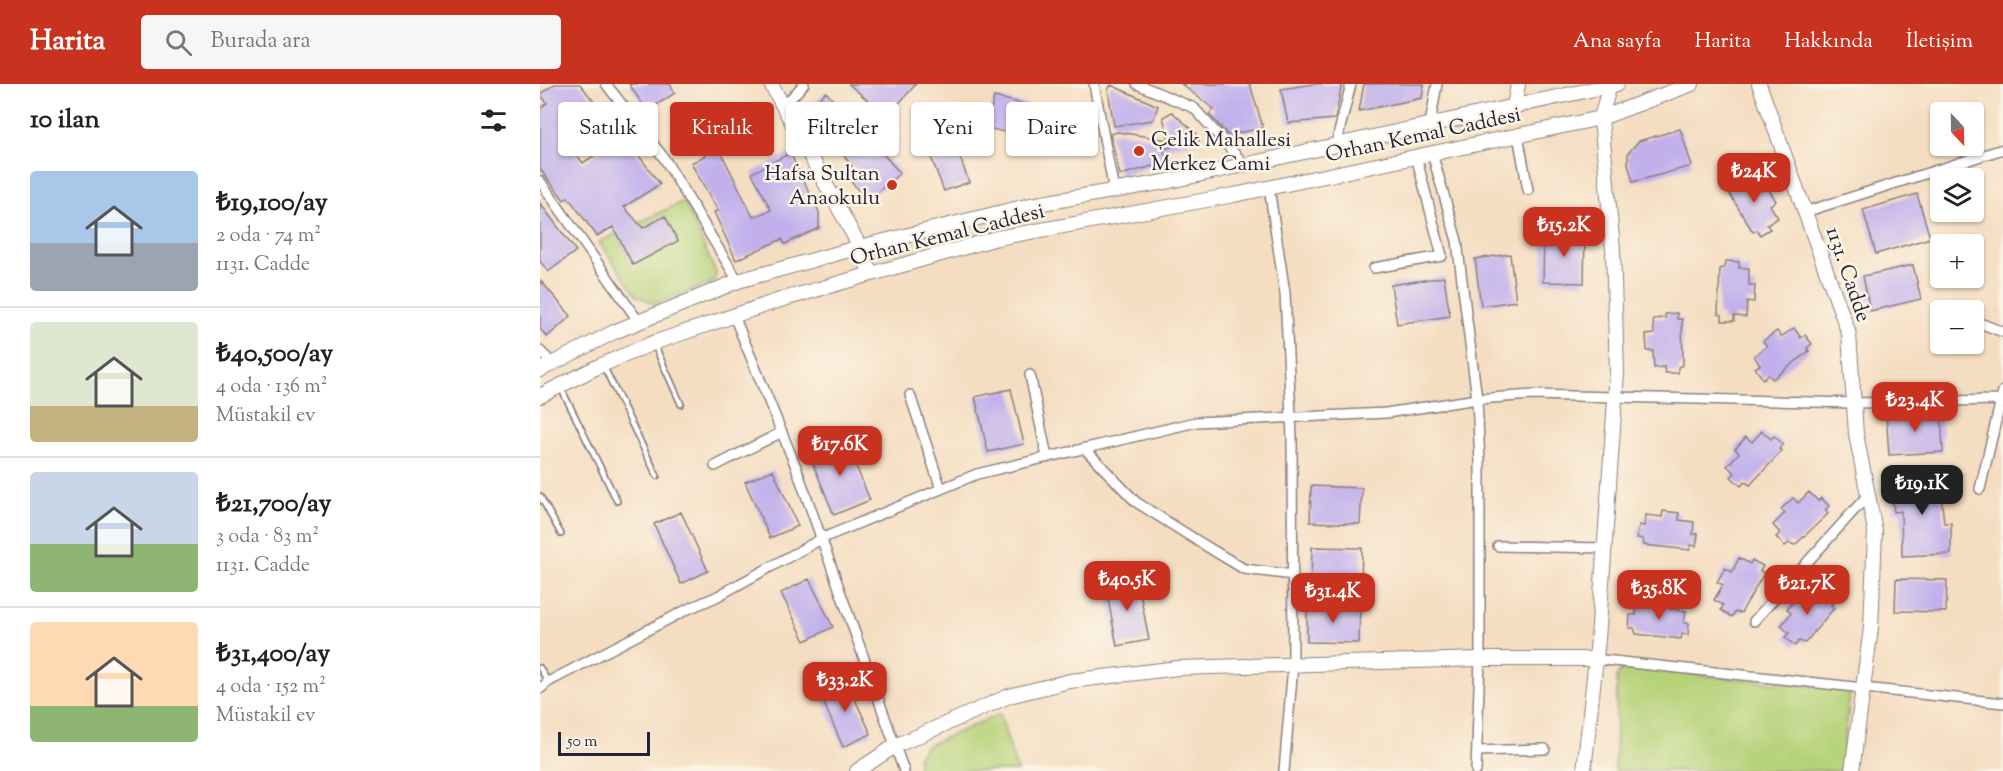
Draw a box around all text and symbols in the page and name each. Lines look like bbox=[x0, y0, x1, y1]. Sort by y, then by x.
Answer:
search box bbox=[141, 15, 561, 69]
text: Harita bbox=[30, 22, 105, 62]
icon: search bbox=[162, 26, 195, 59]
text: Burada ara bbox=[210, 26, 311, 58]
text: Ana sayfa bbox=[1573, 27, 1662, 57]
text: Harita bbox=[1695, 27, 1751, 57]
text: Hakkında bbox=[1784, 27, 1873, 57]
text: İletişim bbox=[1906, 27, 1973, 57]
street label: Orhan Kemal Caddesi bbox=[1323, 101, 1524, 171]
text: 10 ilan bbox=[30, 102, 100, 139]
chip: Satılık bbox=[558, 102, 658, 156]
chip: Kiralık bbox=[670, 102, 774, 156]
chip: Filtreler bbox=[786, 102, 899, 156]
chip: Yeni bbox=[911, 102, 994, 156]
chip: Daire bbox=[1006, 102, 1098, 156]
north arrow bbox=[1930, 102, 1984, 156]
map controls bbox=[1930, 102, 1984, 354]
icon: filters bbox=[477, 104, 510, 137]
place label: Çelik Mahallesi Merkez Cami bbox=[1151, 126, 1291, 180]
marker: Çelik Mahallesi Merkez Cami bbox=[1132, 144, 1146, 158]
pin: ₺24K bbox=[1718, 153, 1790, 204]
text: ₺24K bbox=[1731, 158, 1777, 187]
place label: Hafsa Sultan Anaokulu bbox=[765, 160, 880, 214]
button: layers bbox=[1930, 168, 1984, 222]
marker: Hafsa Sultan Anaokulu bbox=[885, 178, 899, 192]
text: ₺19,100/ay bbox=[216, 185, 328, 222]
icon: home bbox=[78, 195, 150, 267]
street label: Orhan Kemal Caddesi bbox=[847, 197, 1048, 275]
pin: ₺15.2K bbox=[1515, 207, 1613, 258]
text: ₺15.2K bbox=[1537, 212, 1591, 241]
text: 2 oda · 74 m² bbox=[216, 222, 321, 251]
street label: 1131. Cadde bbox=[1817, 223, 1877, 326]
button: + bbox=[1930, 234, 1984, 288]
text: 1131. Cadde bbox=[216, 251, 310, 280]
button: − bbox=[1930, 300, 1984, 354]
text: ₺40,500/ay bbox=[216, 336, 333, 373]
icon: home bbox=[78, 346, 150, 418]
text: 4 oda · 136 m² bbox=[216, 373, 328, 402]
pin: ₺23.4K bbox=[1866, 382, 1964, 433]
text: ₺23.4K bbox=[1886, 387, 1944, 416]
text: Müstakil ev bbox=[216, 402, 315, 431]
pin: ₺17.6K bbox=[791, 426, 889, 477]
text: ₺17.6K bbox=[812, 431, 868, 460]
pin: ₺19.1K bbox=[1873, 465, 1971, 516]
text: ₺19.1K bbox=[1895, 470, 1949, 499]
text: ₺21,700/ay bbox=[216, 486, 332, 523]
icon: home bbox=[78, 496, 150, 568]
text: 3 oda · 83 m² bbox=[216, 523, 319, 552]
text: 1131. Cadde bbox=[216, 552, 310, 581]
pin: ₺40.5K bbox=[1078, 561, 1176, 612]
pin: ₺21.7K bbox=[1758, 565, 1856, 616]
text: ₺40.5K bbox=[1098, 566, 1156, 595]
pin: ₺35.8K bbox=[1610, 570, 1708, 621]
text: ₺21.7K bbox=[1778, 570, 1836, 599]
pin: ₺31.4K bbox=[1284, 573, 1382, 624]
text: ₺35.8K bbox=[1631, 575, 1687, 604]
text: ₺31.4K bbox=[1305, 578, 1361, 607]
text: ₺31,400/ay bbox=[216, 636, 330, 673]
icon: home bbox=[78, 646, 150, 718]
pin: ₺33.2K bbox=[796, 662, 894, 713]
text: ₺33.2K bbox=[817, 667, 873, 696]
text: 4 oda · 152 m² bbox=[216, 673, 326, 702]
text: Müstakil ev bbox=[216, 702, 315, 731]
scale bar bbox=[558, 729, 650, 756]
text: 50 m bbox=[567, 731, 598, 754]

